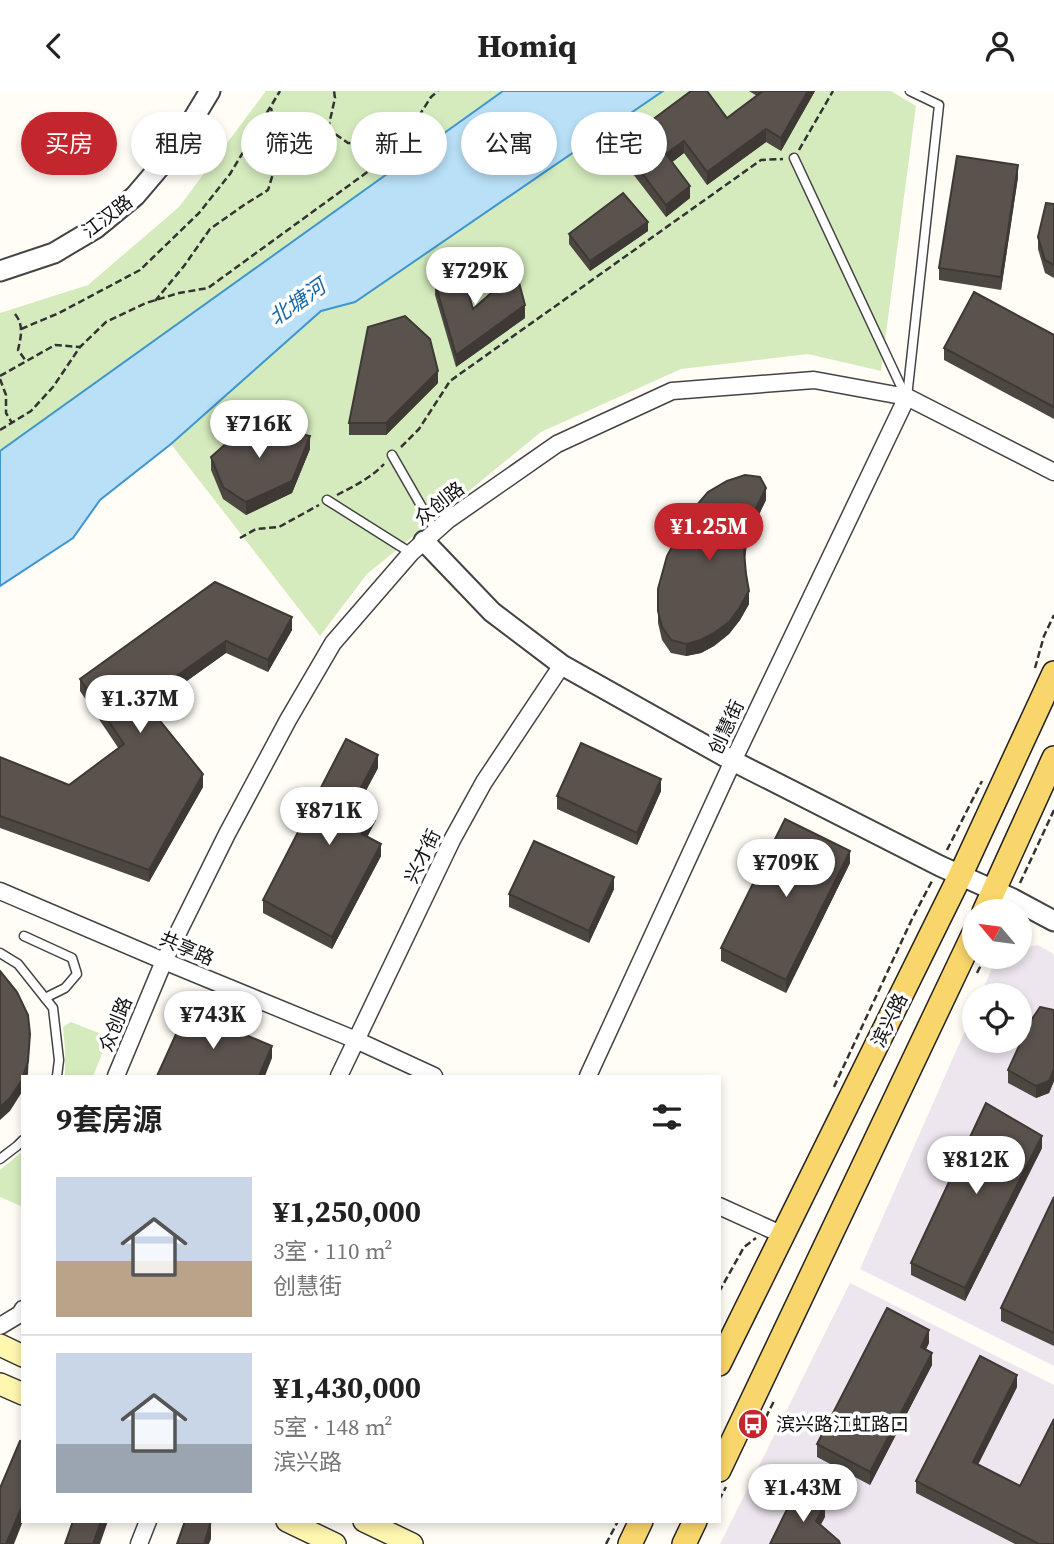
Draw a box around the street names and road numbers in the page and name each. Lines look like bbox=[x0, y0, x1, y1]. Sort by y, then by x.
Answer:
street label: 江汉路 bbox=[76, 188, 138, 244]
street label: 众创路 bbox=[409, 475, 469, 531]
street label: 创慧街 bbox=[702, 696, 750, 758]
street label: 兴才街 bbox=[398, 825, 446, 887]
street label: 共享路 bbox=[156, 925, 218, 971]
street label: 滨兴路 bbox=[865, 989, 913, 1051]
street label: 众创路 bbox=[92, 993, 138, 1055]

